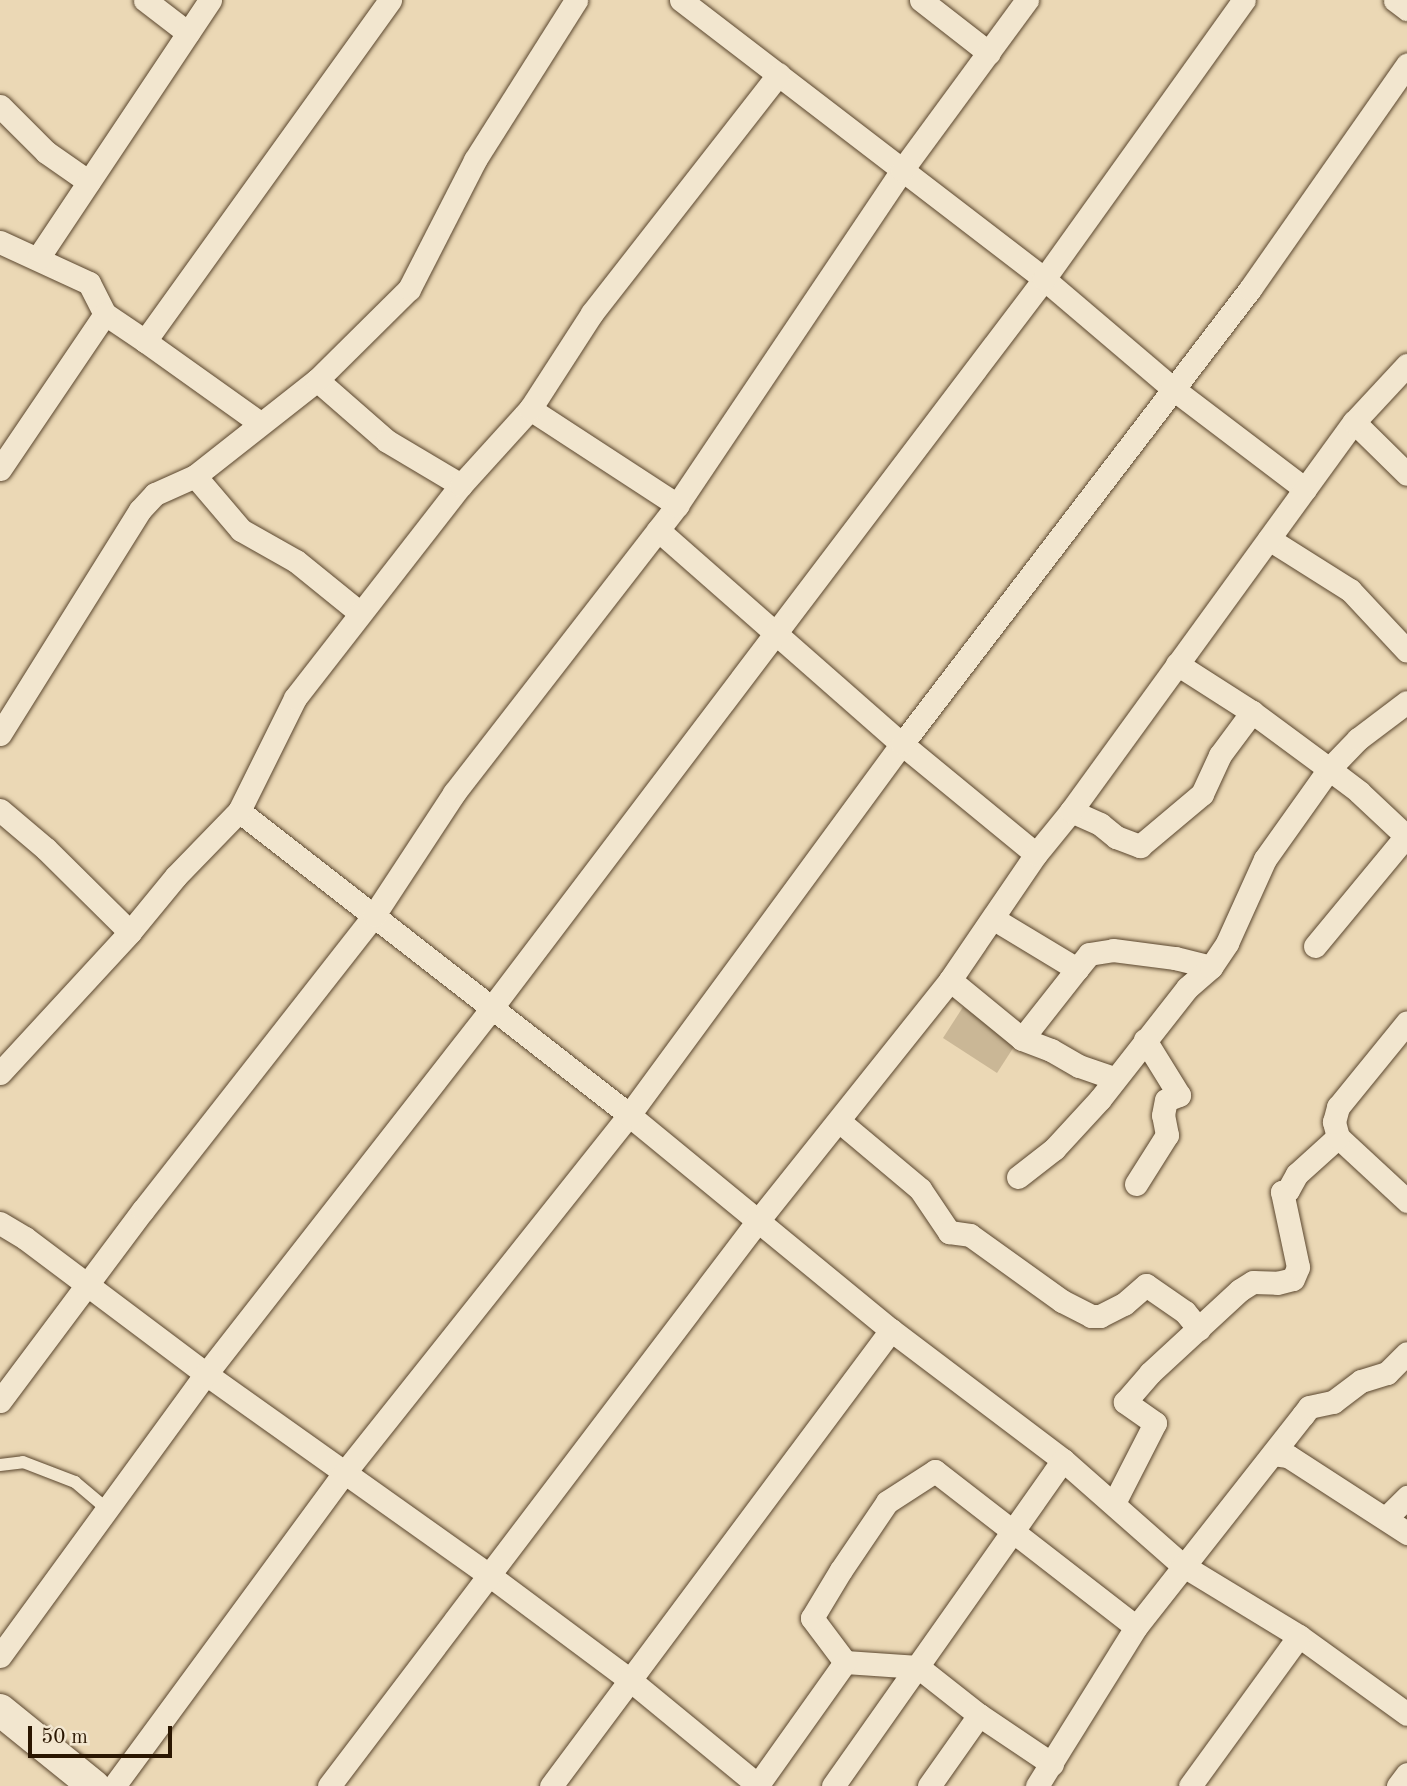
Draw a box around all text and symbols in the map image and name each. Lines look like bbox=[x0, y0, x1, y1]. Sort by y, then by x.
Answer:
scale bar bbox=[32, 1712, 175, 1756]
text: 50 m bbox=[41, 1727, 88, 1748]

